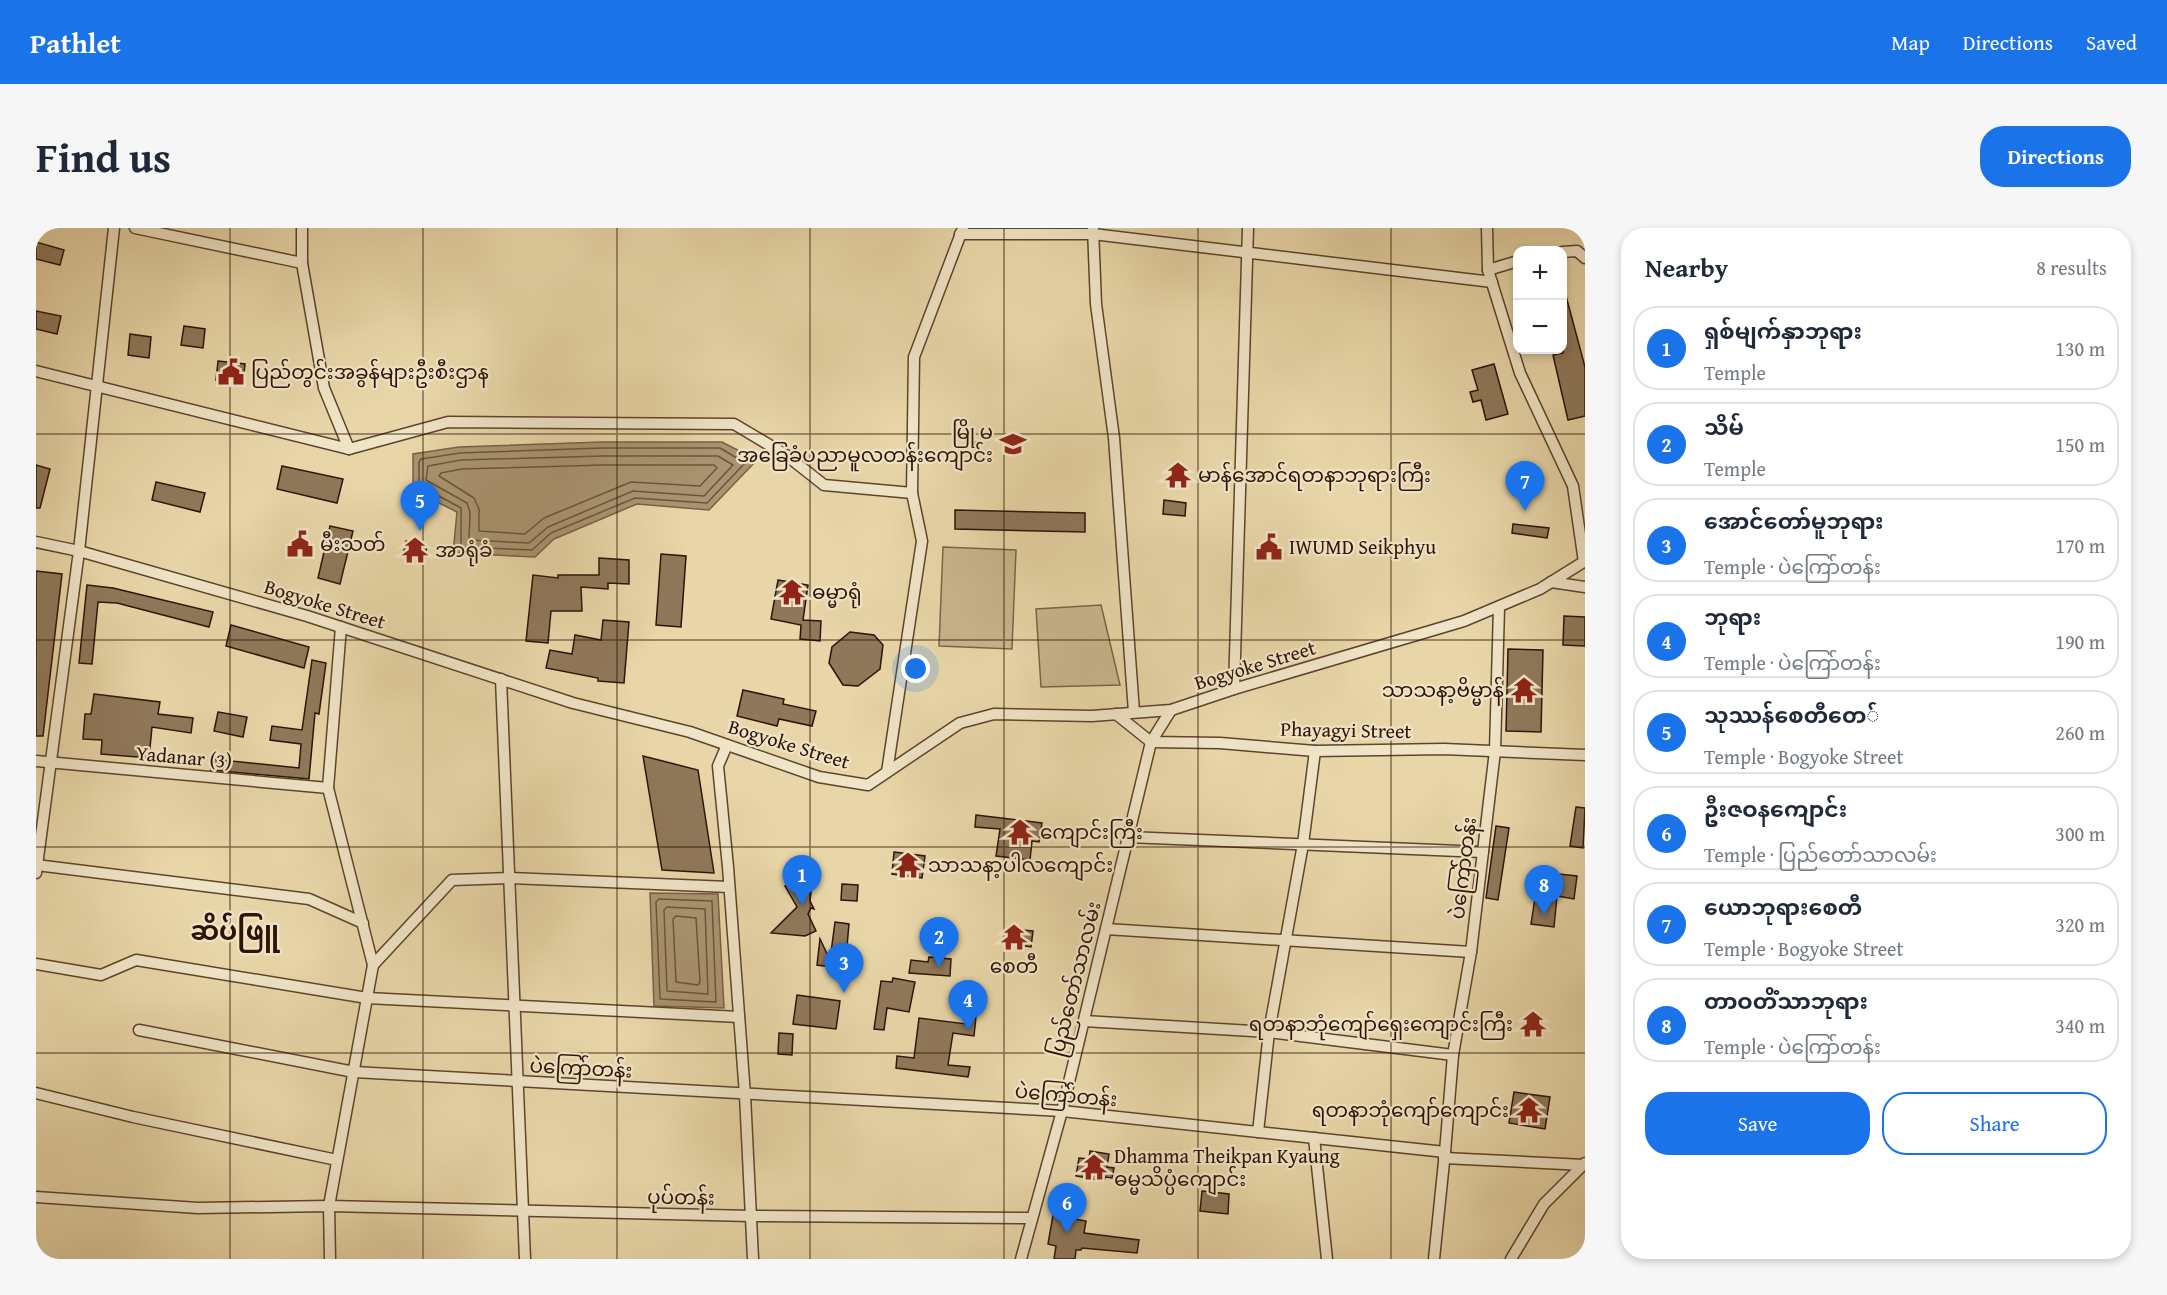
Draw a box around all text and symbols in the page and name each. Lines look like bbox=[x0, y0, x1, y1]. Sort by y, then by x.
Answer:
text: Pathlet bbox=[30, 22, 121, 63]
text: Map bbox=[1891, 27, 1930, 58]
text: Directions bbox=[1963, 27, 2053, 58]
text: Saved bbox=[2086, 27, 2137, 58]
text: Find us bbox=[36, 126, 171, 187]
button: Directions bbox=[1980, 126, 2131, 187]
map controls bbox=[1513, 246, 1567, 354]
button: + bbox=[1513, 246, 1567, 300]
text: Nearby bbox=[1645, 248, 1728, 287]
text: 8 results bbox=[2036, 253, 2107, 282]
button: − bbox=[1513, 300, 1567, 354]
text: ရှစ်မျက်နှာဘုရား bbox=[1704, 315, 1862, 347]
text: 1 bbox=[1661, 334, 1672, 363]
text: 130 m bbox=[2055, 334, 2105, 363]
public building icon: ပြည်တွင်းအခွန်များဦးစီးဌာန bbox=[216, 357, 246, 387]
place label: ပြည်တွင်းအခွန်များဦးစီးဌာန bbox=[251, 357, 489, 388]
text: Temple bbox=[1704, 358, 1766, 387]
text: သိမ် bbox=[1704, 411, 1744, 443]
place label: မြို့မ အခြေခံပညာမူလတန်းကျောင်း bbox=[737, 417, 993, 472]
school or university icon: မြို့မ အခြေခံပညာမူလတန်းကျောင်း bbox=[998, 429, 1028, 459]
text: 2 bbox=[1661, 430, 1672, 459]
text: 150 m bbox=[2055, 430, 2105, 459]
text: Temple bbox=[1704, 454, 1766, 483]
temple icon: မာန်အောင်ရတနာဘုရားကြီး bbox=[1163, 460, 1193, 490]
place label: မာန်အောင်ရတနာဘုရားကြီး bbox=[1198, 460, 1431, 492]
pin: 7 bbox=[1506, 462, 1544, 511]
pin: 5 bbox=[400, 482, 440, 531]
text: အောင်တော်မူဘုရား bbox=[1704, 505, 1884, 537]
public building icon: မီးသတ် bbox=[285, 529, 315, 559]
place label: မီးသတ် bbox=[320, 529, 385, 558]
text: 3 bbox=[1661, 531, 1672, 560]
text: 170 m bbox=[2055, 531, 2105, 560]
public building icon: IWUMD Seikphyu bbox=[1254, 532, 1284, 562]
place label: IWUMD Seikphyu bbox=[1289, 532, 1436, 561]
temple icon: အာရုံခံ bbox=[400, 535, 430, 565]
place label: အာရုံခံ bbox=[435, 535, 493, 567]
text: Temple · ပဲကြော်တန်း bbox=[1704, 552, 1881, 581]
street label: Bogyoke Street bbox=[261, 571, 389, 636]
temple icon: ဓမ္မာရုံ bbox=[777, 577, 807, 607]
place label: ဓမ္မာရုံ bbox=[812, 577, 862, 609]
text: ဘုရား bbox=[1704, 601, 1761, 633]
text: 4 bbox=[1661, 627, 1672, 656]
text: 190 m bbox=[2055, 627, 2105, 656]
street label: Bogyoke Street bbox=[1191, 632, 1319, 697]
text: Temple · ပဲကြော်တန်း bbox=[1704, 648, 1881, 677]
your location bbox=[901, 654, 930, 683]
place label: သာသနာ့ဗိမ္မာန် bbox=[1382, 675, 1504, 706]
temple icon: သာသနာ့ဗိမ္မာန် bbox=[1509, 675, 1539, 705]
text: သုဿန်စေတီတေ် bbox=[1704, 699, 1879, 731]
street label: Bogyoke Street bbox=[725, 711, 853, 776]
street label: Phayagyi Street bbox=[1280, 714, 1412, 745]
text: 5 bbox=[1661, 718, 1672, 747]
text: 260 m bbox=[2055, 718, 2105, 747]
street label: Yadanar (3) bbox=[135, 738, 233, 775]
text: Temple · Bogyoke Street bbox=[1704, 742, 1903, 771]
text: ဦးဇဝနကျောင်း bbox=[1704, 793, 1847, 825]
street label: ပဲကြော်တန်း bbox=[1442, 815, 1485, 921]
temple icon: ကျောင်းကြီး bbox=[1005, 817, 1035, 847]
place label: ကျောင်းကြီး bbox=[1040, 817, 1143, 848]
text: 6 bbox=[1661, 819, 1672, 848]
text: 300 m bbox=[2055, 819, 2105, 848]
text: Temple · ပြည်တော်သာလမ်း bbox=[1704, 840, 1937, 869]
temple icon: သာသနာ့ပါလကျောင်း bbox=[893, 850, 923, 880]
place label: သာသနာ့ပါလကျောင်း bbox=[928, 850, 1113, 881]
pin: 1 bbox=[782, 856, 822, 905]
pin: 8 bbox=[1524, 866, 1564, 915]
text: ယောဘုရားစေတီ bbox=[1704, 891, 1862, 923]
street label: ပြည်တော်သာလမ်း bbox=[1041, 898, 1110, 1060]
text: 7 bbox=[1661, 910, 1672, 939]
text: 320 m bbox=[2055, 910, 2105, 939]
district label: ဆိပ်ဖြူ bbox=[190, 911, 280, 953]
pin: 2 bbox=[920, 918, 958, 967]
temple icon: စေတီ bbox=[999, 922, 1029, 952]
text: Temple · Bogyoke Street bbox=[1704, 934, 1903, 963]
pin: 3 bbox=[824, 944, 864, 993]
place label: စေတီ bbox=[990, 951, 1038, 980]
pin: 4 bbox=[948, 980, 988, 1030]
text: တာဝတိံသာဘုရား bbox=[1704, 985, 1868, 1017]
place label: ရတနာဘုံကျော်ရှေး‌ကျောင်းကြီး bbox=[1249, 1009, 1513, 1041]
temple icon: ရတနာဘုံကျော်ရှေး‌ကျောင်းကြီး bbox=[1518, 1009, 1548, 1039]
text: 8 bbox=[1661, 1011, 1672, 1040]
text: 340 m bbox=[2055, 1011, 2105, 1040]
text: Temple · ပဲကြော်တန်း bbox=[1704, 1032, 1881, 1061]
street label: ပဲကြော်တန်း bbox=[529, 1050, 633, 1087]
street label: ပဲကြော်တန်း bbox=[1013, 1076, 1119, 1115]
button: Save bbox=[1645, 1092, 1870, 1155]
button: Share bbox=[1882, 1092, 2107, 1155]
place label: ရတနာဘုံကျော်ကျောင်း bbox=[1312, 1095, 1509, 1127]
temple icon: ရတနာဘုံကျော်ကျောင်း bbox=[1514, 1095, 1544, 1125]
place label: Dhamma Theikpan Kyaung ဓမ္မသိပ္ပံကျောင်း bbox=[1114, 1141, 1340, 1195]
temple icon: Dhamma Theikpan Kyaung ဓမ္မသိပ္ပံကျောင်း bbox=[1079, 1152, 1109, 1182]
street label: ပုပ်တန်း bbox=[647, 1181, 715, 1215]
pin: 6 bbox=[1048, 1184, 1086, 1233]

